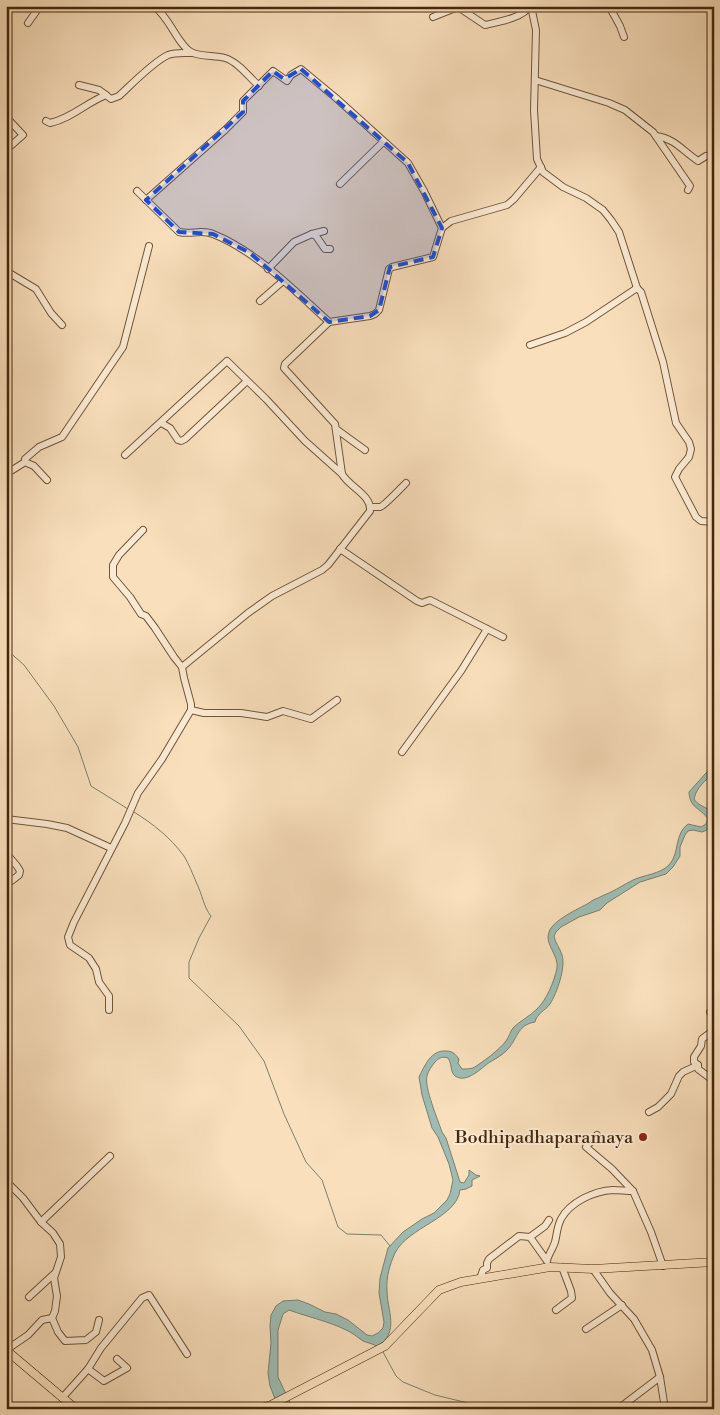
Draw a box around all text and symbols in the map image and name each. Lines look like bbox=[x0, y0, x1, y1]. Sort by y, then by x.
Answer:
place label: Bodhipadhaparamaya bbox=[454, 1126, 634, 1149]
marker: Bodhipadhaparamaya bbox=[637, 1131, 649, 1143]

